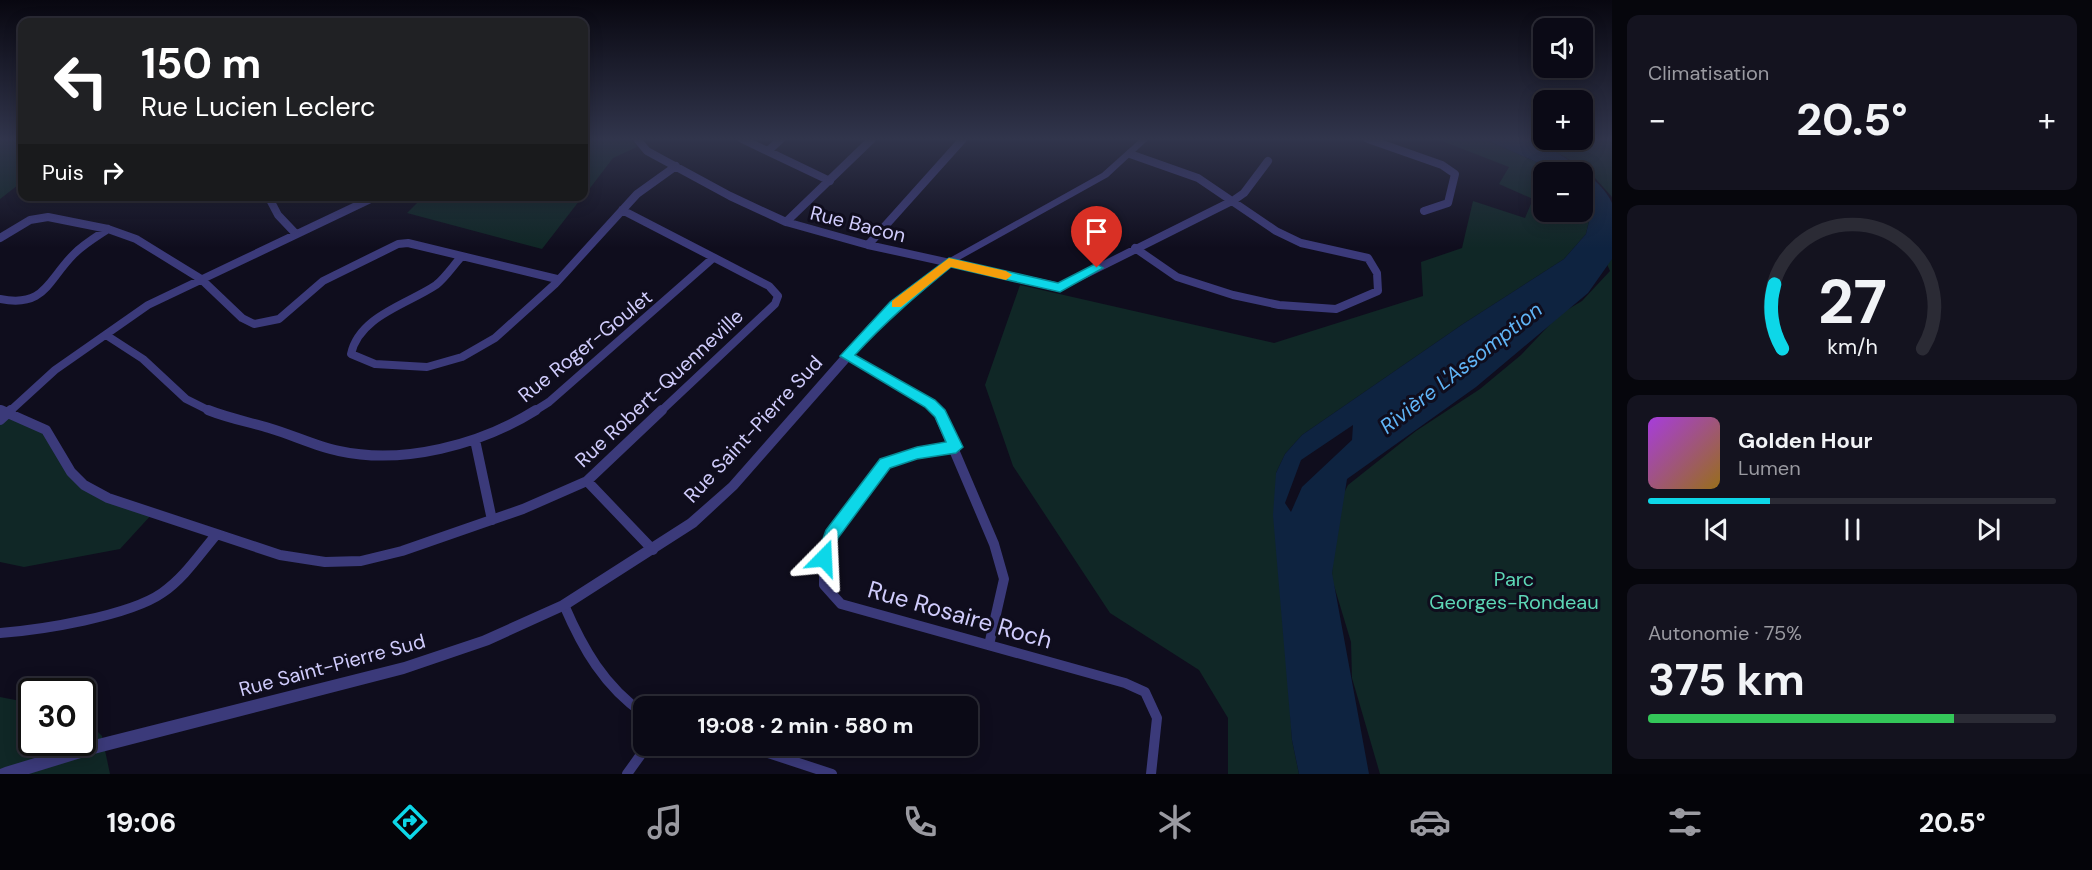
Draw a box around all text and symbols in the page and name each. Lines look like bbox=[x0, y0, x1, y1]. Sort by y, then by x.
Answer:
map controls bbox=[1533, 18, 1593, 222]
button: sound bbox=[1533, 18, 1593, 78]
text: 150 m bbox=[141, 36, 261, 91]
icon: left bbox=[42, 42, 120, 120]
text: Climatisation bbox=[1648, 60, 1769, 86]
text: Rue Lucien Leclerc bbox=[141, 89, 375, 124]
button: + bbox=[1533, 90, 1593, 150]
text: 20.5° bbox=[1796, 90, 1908, 149]
text: − bbox=[1648, 98, 1666, 141]
text: + bbox=[2038, 98, 2056, 141]
icon: right bbox=[96, 156, 129, 189]
text: Puis bbox=[42, 158, 84, 187]
button: − bbox=[1533, 162, 1593, 222]
street label: Rue Bacon bbox=[807, 200, 909, 248]
pin bbox=[1071, 206, 1122, 268]
icon: arrive bbox=[1080, 215, 1113, 248]
text: 27 bbox=[1817, 261, 1887, 342]
street label: Rue Roger-Goulet bbox=[513, 284, 657, 408]
water label: Rivière L'Assomption bbox=[1374, 296, 1548, 440]
street label: Rue Robert-Quenneville bbox=[569, 303, 749, 473]
text: km/h bbox=[1827, 334, 1877, 362]
street label: Rue Saint-Pierre Sud bbox=[678, 350, 828, 508]
text: Golden Hour bbox=[1738, 426, 1873, 455]
text: Lumen bbox=[1738, 455, 1801, 481]
icon: previous bbox=[1700, 513, 1733, 546]
icon: pause bbox=[1836, 513, 1869, 546]
icon: next bbox=[1972, 513, 2005, 546]
position arrow bbox=[792, 526, 856, 590]
park label: Parc Georges-Rondeau bbox=[1429, 566, 1599, 615]
street label: Rue Rosaire Roch bbox=[864, 573, 1056, 656]
text: Autonomie · 75% bbox=[1648, 620, 1802, 646]
street label: Rue Saint-Pierre Sud bbox=[236, 628, 428, 702]
text: 375 km bbox=[1648, 650, 1805, 709]
speed limit sign: 30 bbox=[18, 678, 96, 756]
text: 19:08 · 2 min · 580 m bbox=[698, 711, 913, 740]
icon: directions bbox=[389, 801, 431, 843]
icon: music bbox=[644, 801, 686, 843]
icon: phone bbox=[899, 801, 941, 843]
icon: climate bbox=[1154, 801, 1196, 843]
icon: car bbox=[1409, 801, 1451, 843]
icon: filters bbox=[1664, 801, 1706, 843]
text: 19:06 bbox=[106, 805, 176, 840]
text: 20.5° bbox=[1919, 805, 1985, 840]

